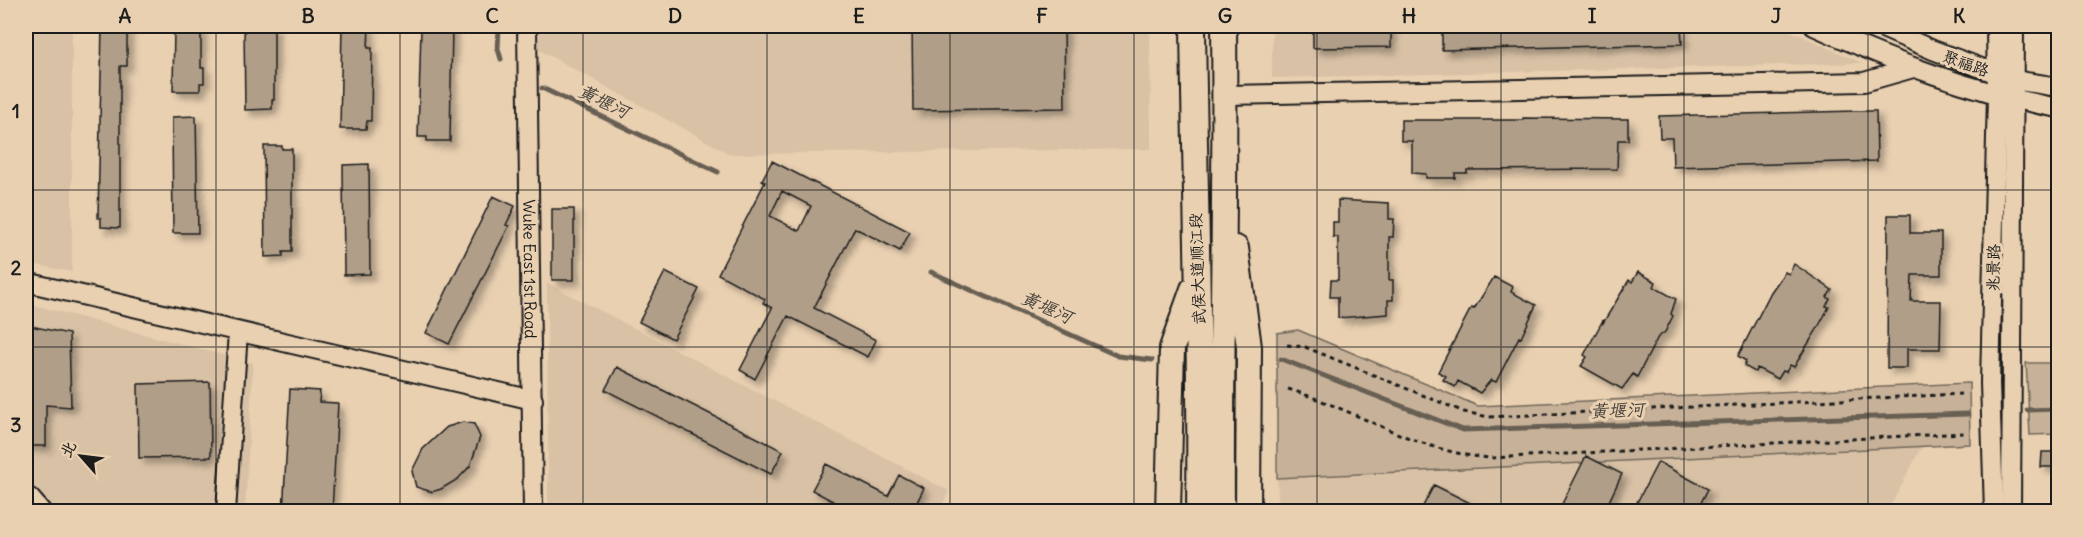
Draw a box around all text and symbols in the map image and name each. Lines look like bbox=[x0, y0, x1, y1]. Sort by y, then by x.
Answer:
text: A bbox=[119, 3, 132, 28]
text: B bbox=[301, 3, 315, 28]
text: C bbox=[485, 3, 499, 28]
text: D bbox=[668, 3, 682, 28]
text: E bbox=[853, 3, 865, 28]
text: F bbox=[1036, 3, 1048, 28]
text: G bbox=[1218, 3, 1232, 28]
text: H bbox=[1402, 3, 1416, 28]
text: I bbox=[1588, 3, 1597, 28]
text: J bbox=[1771, 3, 1782, 28]
text: K bbox=[1953, 3, 1966, 28]
street label: 聚福路 bbox=[1940, 45, 1992, 81]
water label: 黄堰河 bbox=[575, 79, 636, 124]
text: 1 bbox=[12, 98, 20, 123]
street label: Wuke East 1st Road bbox=[519, 199, 541, 339]
street label: 武侯大道顺江段 bbox=[1185, 213, 1209, 325]
street label: 兆景路 bbox=[1983, 244, 2003, 292]
text: 2 bbox=[11, 255, 22, 280]
water label: 黄堰河 bbox=[1018, 286, 1079, 330]
water label: 黄堰河 bbox=[1590, 397, 1647, 422]
text: 3 bbox=[10, 412, 22, 437]
north arrow bbox=[51, 426, 111, 486]
text: 北 bbox=[55, 437, 80, 461]

